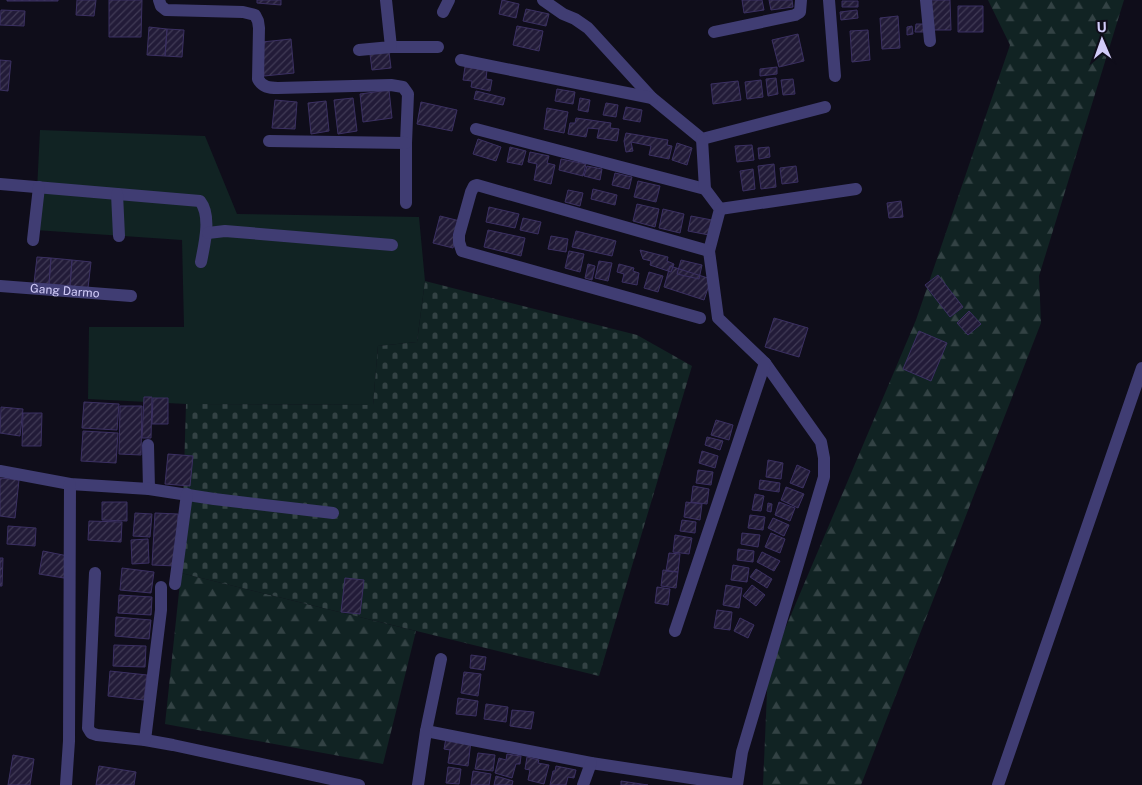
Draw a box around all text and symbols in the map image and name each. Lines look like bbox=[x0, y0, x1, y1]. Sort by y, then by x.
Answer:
north arrow bbox=[1077, 15, 1127, 65]
text: U bbox=[1096, 19, 1107, 35]
street label: Gang Darmo bbox=[30, 281, 100, 301]

